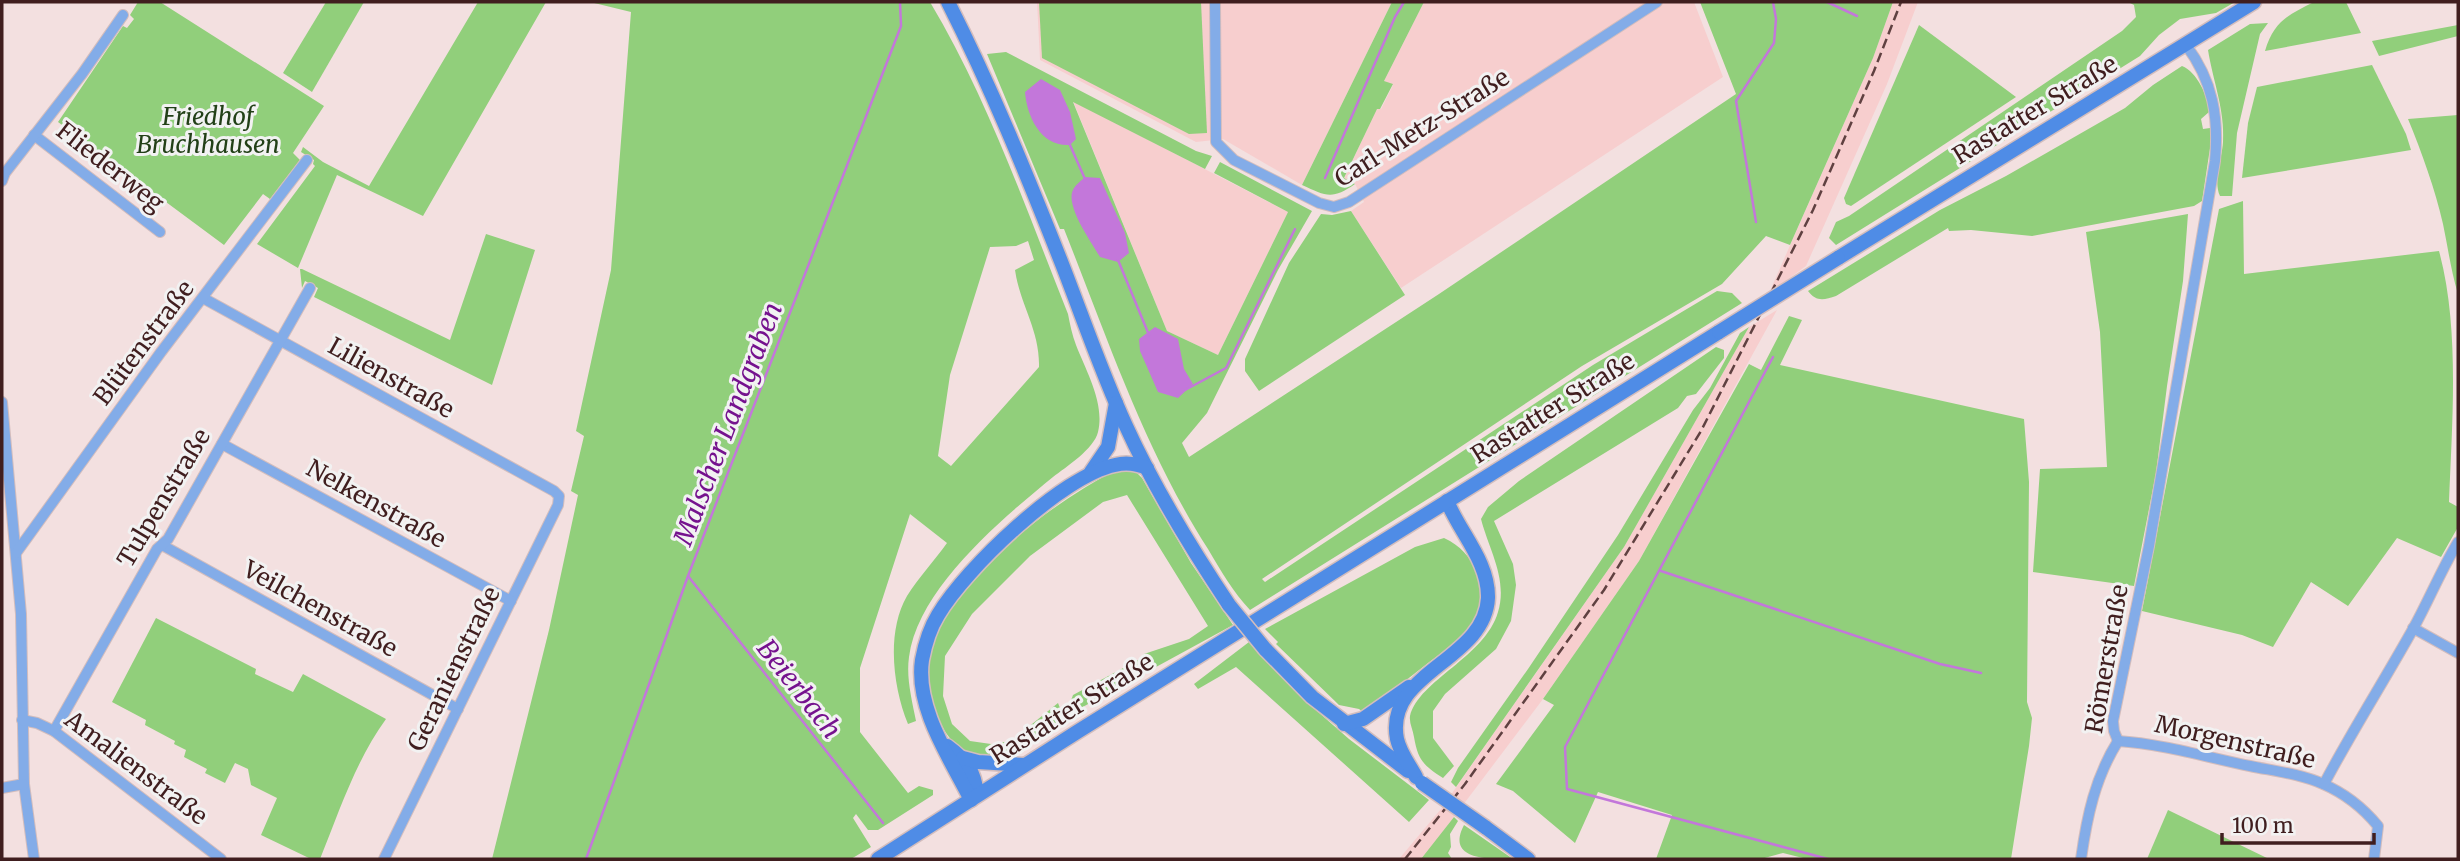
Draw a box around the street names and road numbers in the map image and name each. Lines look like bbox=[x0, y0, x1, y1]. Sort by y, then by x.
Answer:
street label: Rastatter Straße bbox=[1947, 48, 2123, 171]
street label: Carl-Metz-Straße bbox=[1329, 61, 1515, 194]
street label: Fliederweg bbox=[50, 115, 171, 219]
street label: Blütenstraße bbox=[87, 274, 201, 411]
street label: Lilienstraße bbox=[323, 330, 460, 425]
street label: Rastatter Straße bbox=[1465, 345, 1640, 470]
street label: Tulpenstraße bbox=[110, 423, 217, 572]
street label: Nelkenstraße bbox=[301, 453, 451, 555]
street label: Veilchenstraße bbox=[237, 553, 403, 664]
street label: Geranienstraße bbox=[400, 581, 507, 756]
street label: Römerstraße bbox=[2078, 582, 2135, 736]
street label: Rastatter Straße bbox=[984, 646, 1159, 771]
street label: Amalienstraße bbox=[58, 703, 214, 831]
street label: Morgenstraße bbox=[2152, 708, 2318, 775]

